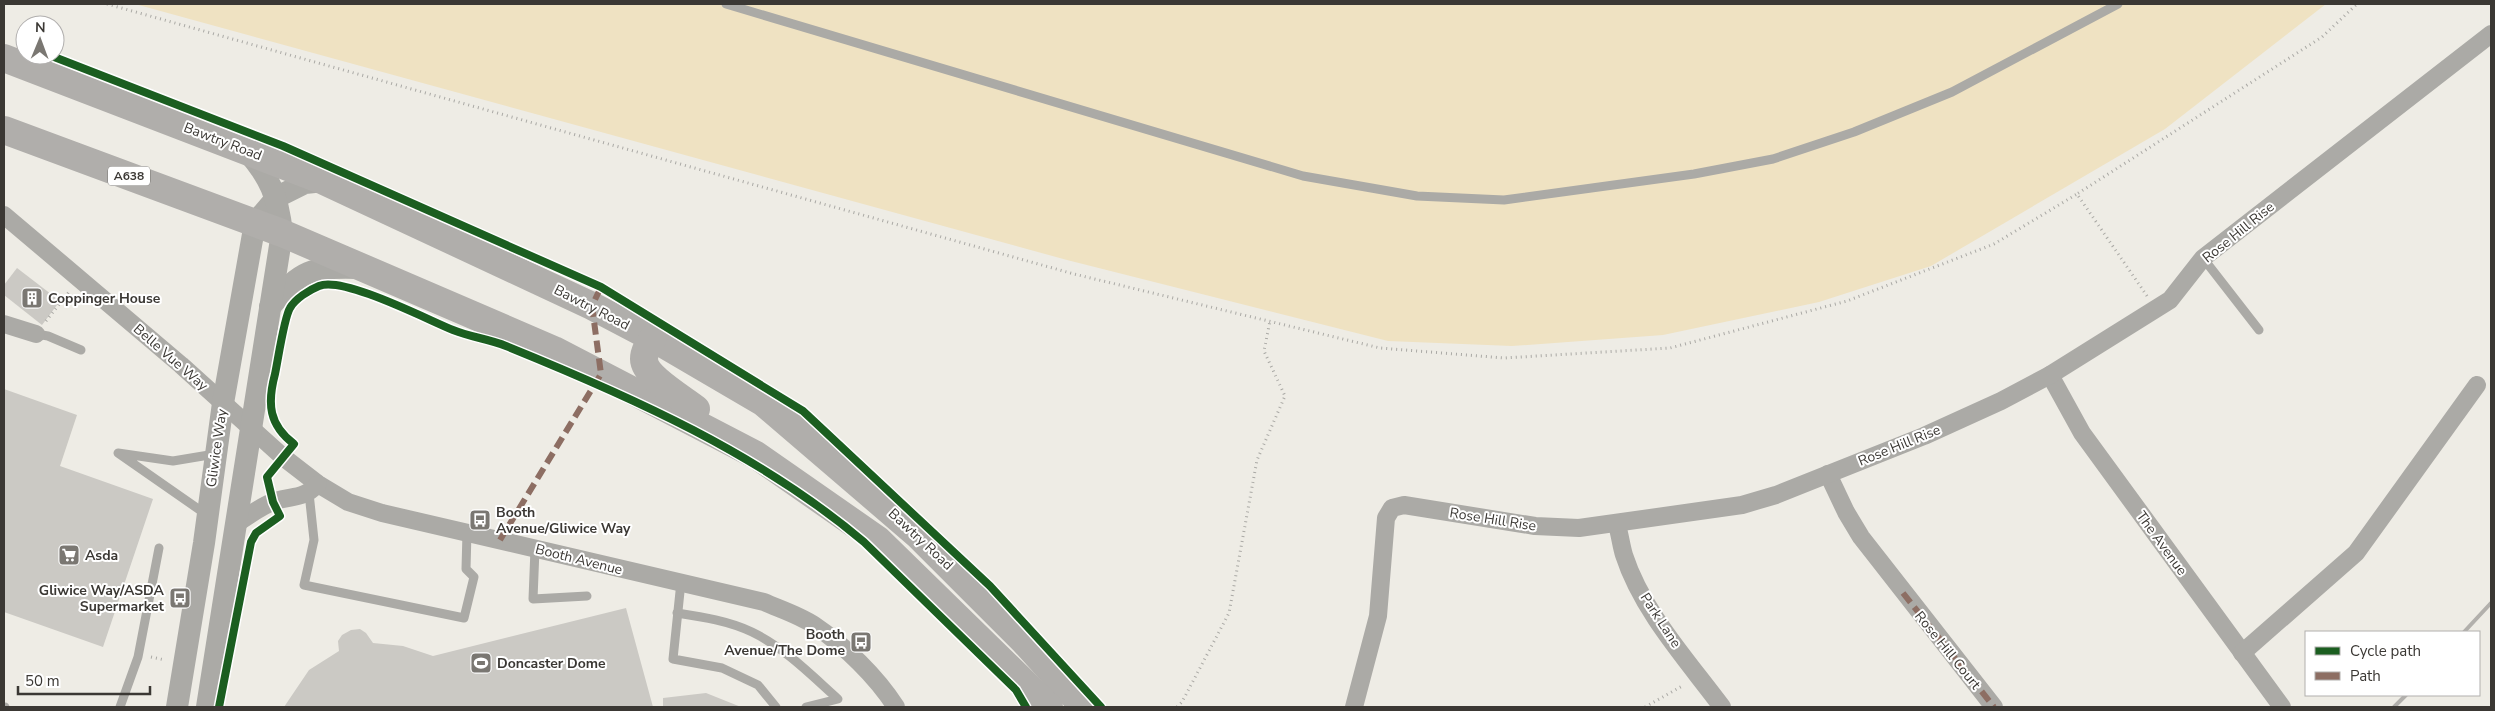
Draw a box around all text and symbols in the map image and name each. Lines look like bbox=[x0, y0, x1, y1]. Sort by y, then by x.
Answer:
north arrow bbox=[15, 15, 65, 65]
text: N bbox=[35, 18, 46, 37]
street label: Bawtry Road bbox=[181, 118, 265, 165]
road number: A638 bbox=[108, 167, 150, 186]
street label: Rose Hill Rise bbox=[2198, 198, 2278, 267]
street label: Bawtry Road bbox=[551, 280, 633, 335]
building icon: Coppinger House bbox=[20, 286, 44, 310]
place label: Coppinger House bbox=[48, 289, 161, 308]
street label: Belle Vue Way bbox=[129, 320, 213, 396]
street label: Gliwice Way bbox=[202, 407, 232, 489]
street label: Rose Hill Rise bbox=[1855, 420, 1943, 471]
place label: Booth Avenue/Gliwice Way bbox=[496, 503, 631, 538]
street label: Rose Hill Rise bbox=[1448, 503, 1538, 536]
street label: Bawtry Road bbox=[884, 504, 957, 574]
street label: The Avenue bbox=[2132, 507, 2191, 579]
bus stop icon: Booth Avenue/Gliwice Way bbox=[468, 508, 492, 532]
street label: Booth Avenue bbox=[533, 539, 624, 579]
supermarket icon: Asda bbox=[57, 543, 81, 567]
place label: Asda bbox=[85, 546, 118, 565]
place label: Gliwice Way/ASDA Supermarket bbox=[39, 581, 165, 616]
bus stop icon: Gliwice Way/ASDA Supermarket bbox=[168, 586, 192, 610]
street label: Park Lane bbox=[1636, 589, 1685, 651]
street label: Rose Hill Court bbox=[1910, 607, 1985, 693]
place label: Booth Avenue/The Dome bbox=[724, 625, 845, 660]
bus stop icon: Booth Avenue/The Dome bbox=[849, 630, 873, 654]
legend bbox=[2305, 631, 2480, 696]
text: Cycle path bbox=[2350, 641, 2421, 661]
sports icon: Doncaster Dome bbox=[469, 651, 493, 675]
place label: Doncaster Dome bbox=[497, 654, 606, 673]
scale bar bbox=[18, 664, 150, 696]
text: Path bbox=[2350, 666, 2381, 686]
text: 50 m bbox=[25, 671, 60, 691]

